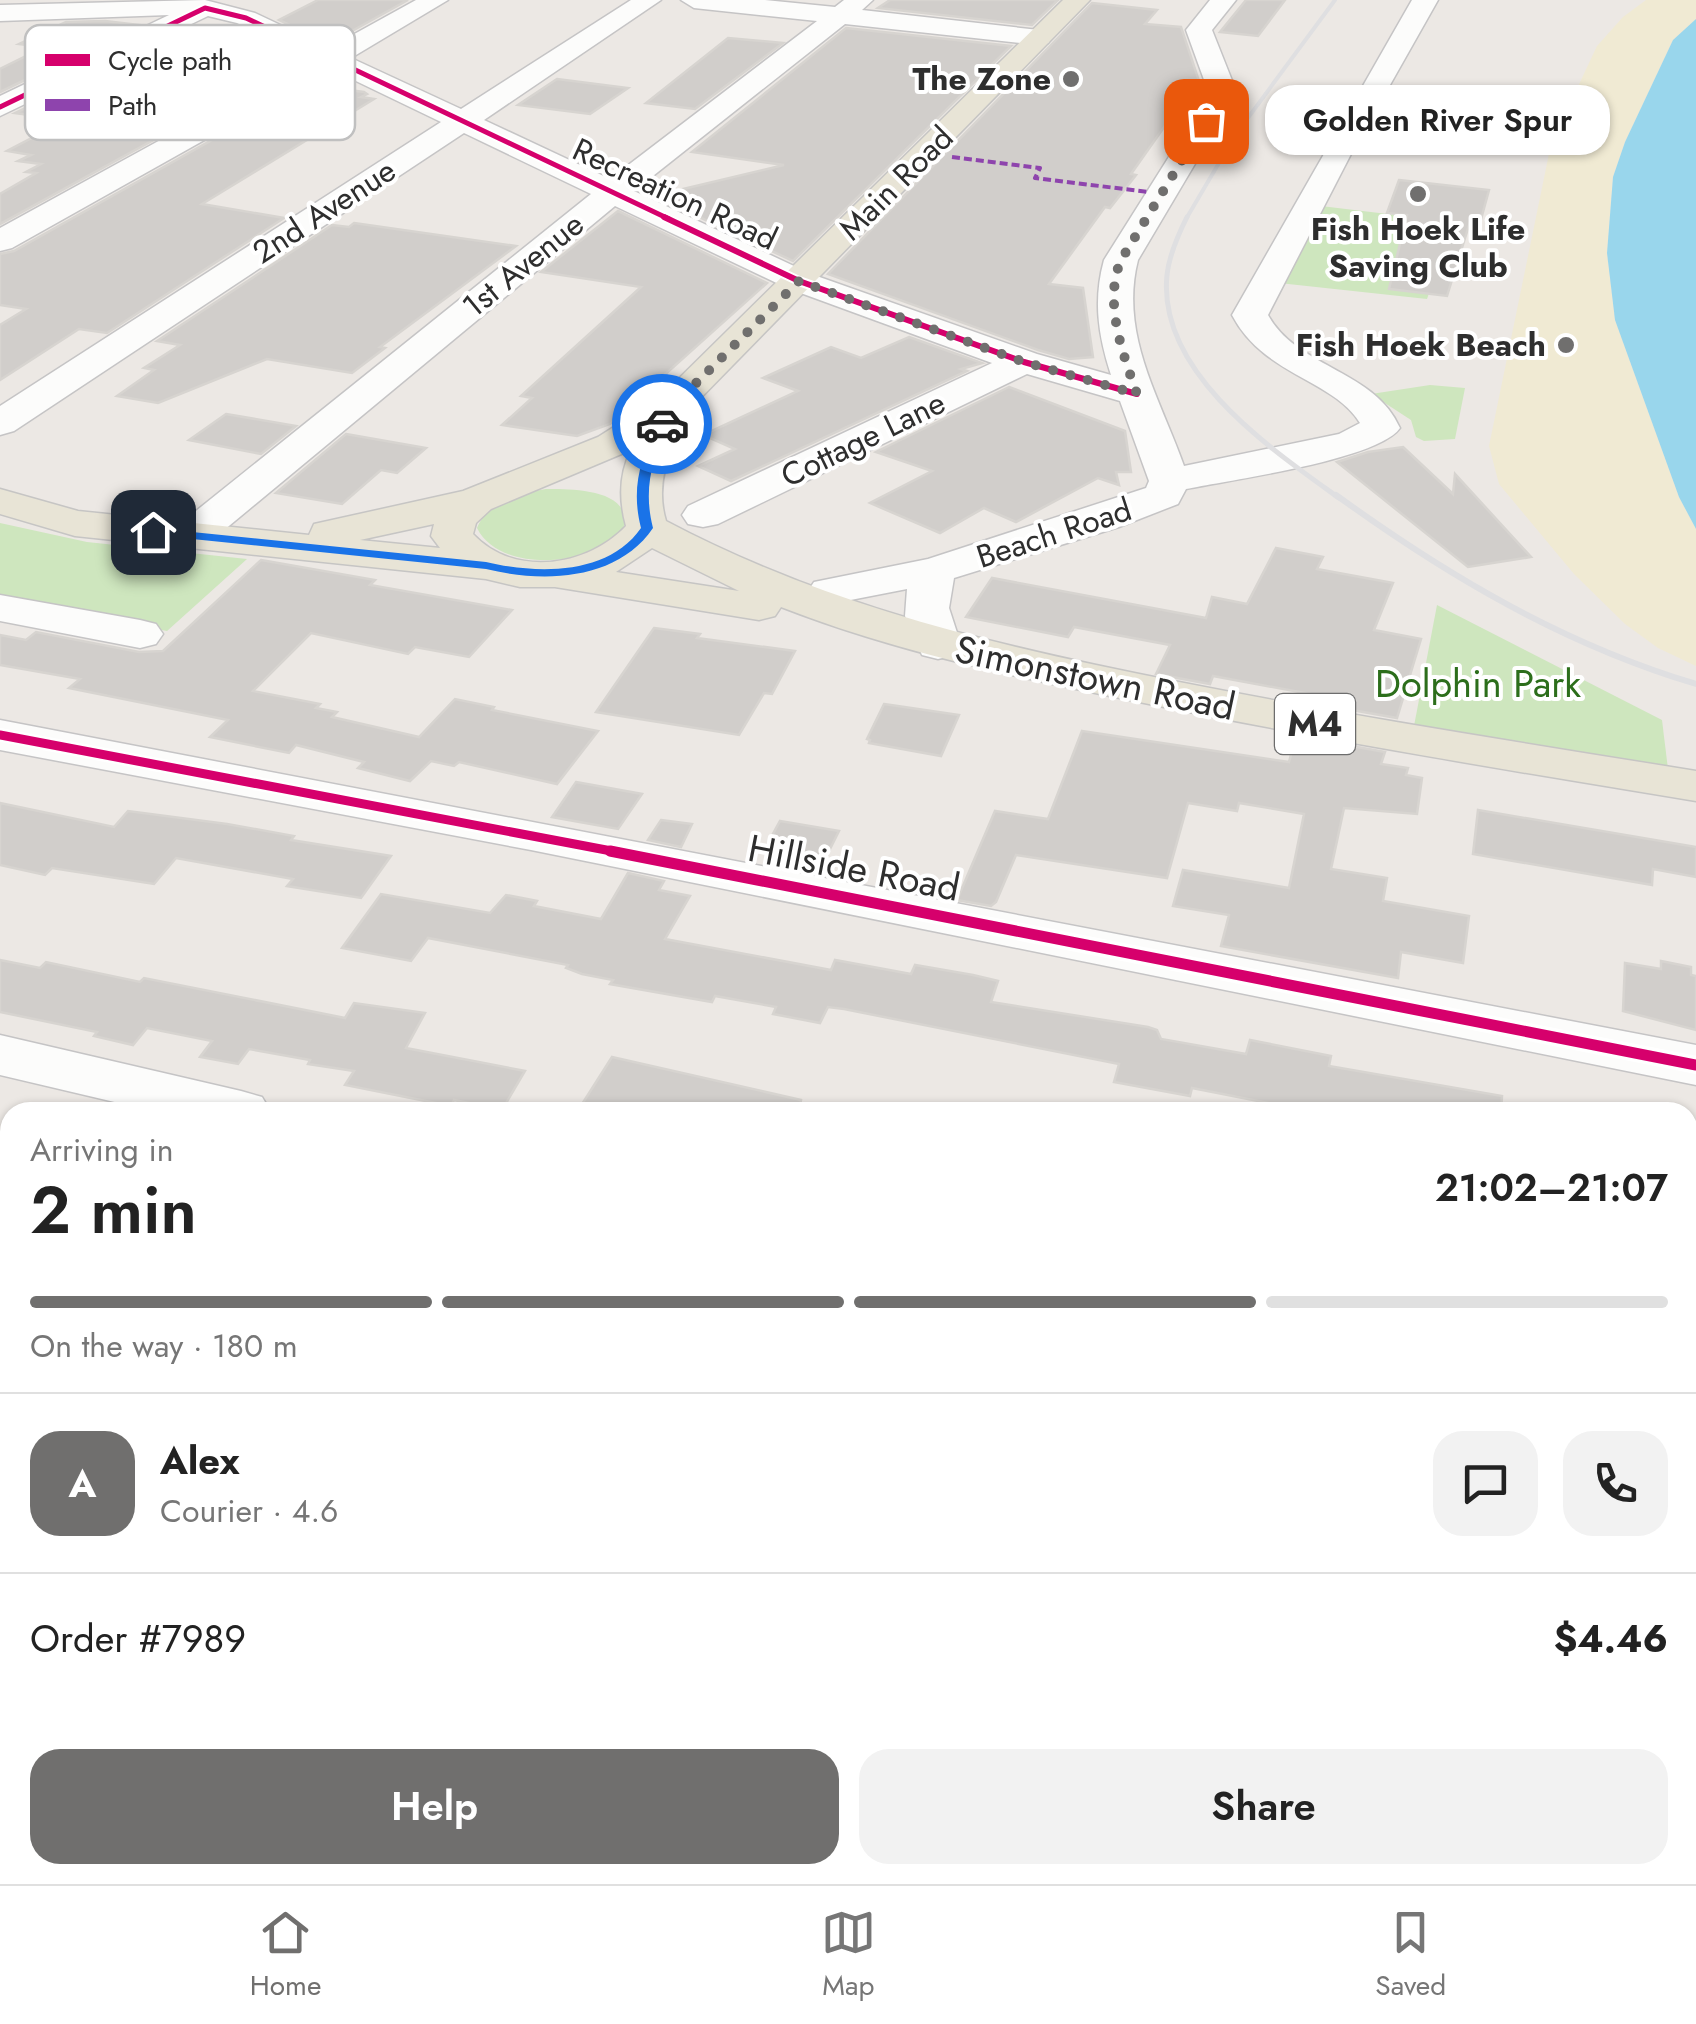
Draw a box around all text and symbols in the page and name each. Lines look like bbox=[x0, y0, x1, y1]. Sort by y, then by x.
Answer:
legend bbox=[25, 25, 355, 140]
text: Cycle path bbox=[108, 40, 233, 81]
place label: The Zone bbox=[912, 56, 1051, 102]
marker: The Zone bbox=[1060, 68, 1082, 90]
pin bbox=[1164, 79, 1249, 164]
text: Path bbox=[108, 85, 157, 126]
callout: Golden River Spur bbox=[1266, 86, 1611, 156]
icon: bag bbox=[1179, 94, 1234, 149]
text: Golden River Spur bbox=[1303, 97, 1572, 143]
street label: Main Road bbox=[828, 115, 964, 251]
street label: Recreation Road bbox=[565, 126, 785, 262]
street label: 2nd Avenue bbox=[243, 147, 405, 275]
marker: Fish Hoek Life Saving Club bbox=[1407, 183, 1429, 205]
street label: 1st Avenue bbox=[452, 202, 594, 328]
place label: Fish Hoek Life Saving Club bbox=[1311, 206, 1525, 289]
place label: Fish Hoek Beach bbox=[1296, 322, 1546, 368]
marker: Fish Hoek Beach bbox=[1555, 334, 1577, 356]
courier bbox=[612, 374, 712, 474]
street label: Cottage Lane bbox=[773, 379, 953, 499]
icon: car bbox=[635, 397, 690, 452]
street label: Beach Road bbox=[971, 486, 1137, 580]
pin bbox=[111, 490, 196, 575]
icon: home bbox=[126, 505, 181, 560]
street label: Simonstown Road bbox=[950, 621, 1240, 734]
park label: Dolphin Park bbox=[1375, 656, 1581, 711]
road number: M4 bbox=[1275, 694, 1355, 754]
street label: Hillside Road bbox=[744, 820, 965, 915]
text: Arriving in bbox=[30, 1127, 174, 1173]
text: 21:02–21:07 bbox=[1435, 1160, 1668, 1215]
text: 2 min bbox=[30, 1163, 197, 1257]
text: On the way · 180 m bbox=[30, 1323, 298, 1369]
button: chat bbox=[1433, 1431, 1538, 1536]
button: phone bbox=[1563, 1431, 1668, 1536]
text: Alex bbox=[160, 1433, 240, 1488]
text: A bbox=[69, 1456, 96, 1511]
text: Courier · 4.6 bbox=[160, 1488, 338, 1534]
text: Order #7989 bbox=[30, 1611, 246, 1666]
text: $4.46 bbox=[1554, 1611, 1668, 1666]
button: Help bbox=[30, 1749, 839, 1864]
button: Share bbox=[859, 1749, 1668, 1864]
tab: Home bbox=[250, 1905, 321, 2006]
tab: Map bbox=[821, 1905, 876, 2006]
tab: Saved bbox=[1375, 1905, 1446, 2006]

